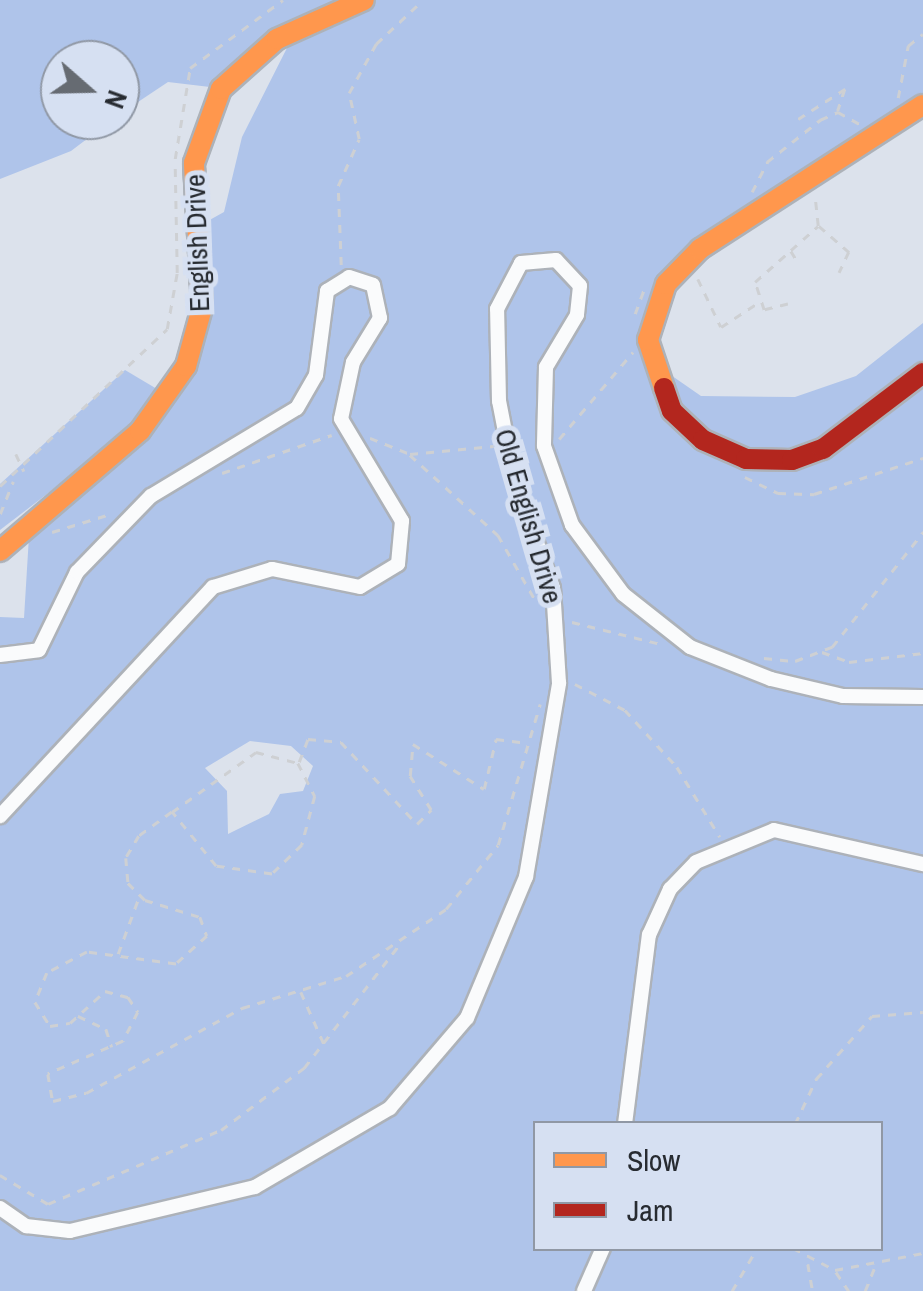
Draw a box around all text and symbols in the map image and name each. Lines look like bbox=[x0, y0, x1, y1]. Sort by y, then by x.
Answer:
north arrow bbox=[40, 40, 140, 140]
text: N bbox=[96, 85, 137, 114]
street label: English Drive bbox=[178, 174, 216, 312]
street label: Old English Drive bbox=[488, 425, 570, 607]
legend bbox=[533, 1121, 883, 1251]
text: Slow bbox=[627, 1140, 680, 1180]
text: Jam bbox=[627, 1190, 673, 1230]

